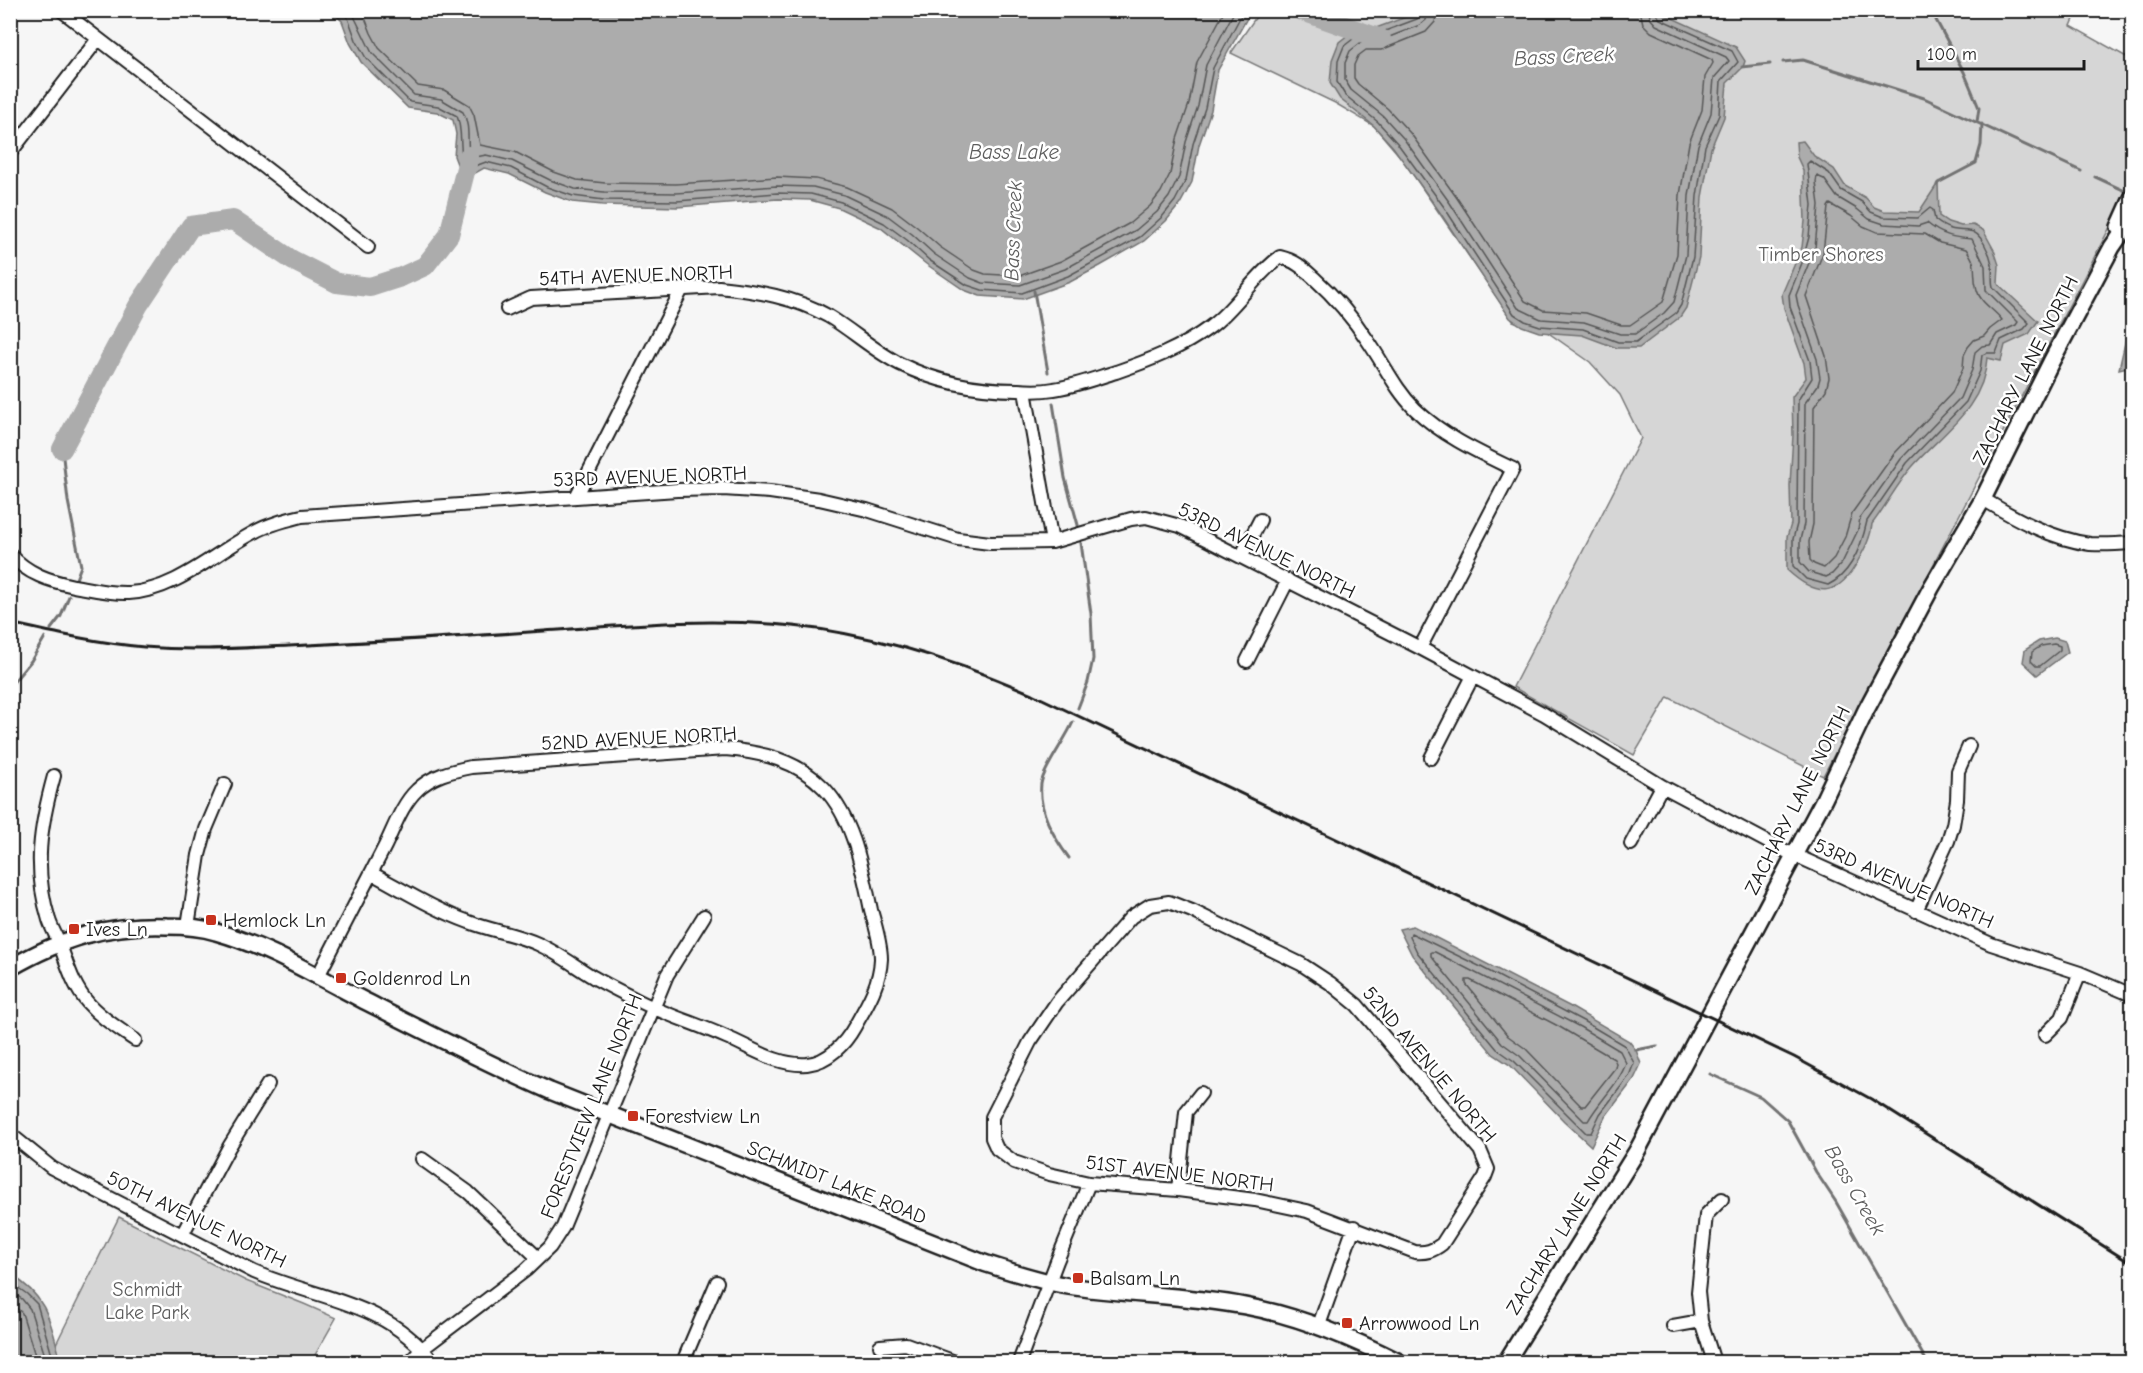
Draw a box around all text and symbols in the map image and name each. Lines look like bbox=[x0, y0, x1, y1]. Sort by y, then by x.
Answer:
scale bar bbox=[1918, 33, 2084, 71]
water label: Bass Creek bbox=[1513, 41, 1615, 71]
text: 100 m bbox=[1927, 44, 1977, 65]
water label: Bass Lake bbox=[969, 140, 1060, 164]
water label: Bass Creek bbox=[999, 180, 1027, 281]
park label: Timber Shores bbox=[1758, 243, 1884, 266]
street label: 54TH AVENUE NORTH bbox=[539, 261, 733, 290]
street label: ZACHARY LANE NORTH bbox=[1968, 272, 2083, 468]
street label: 53RD AVENUE NORTH bbox=[553, 462, 747, 491]
street label: 53RD AVENUE NORTH bbox=[1174, 498, 1359, 603]
street label: ZACHARY LANE NORTH bbox=[1740, 702, 1855, 898]
street label: 52ND AVENUE NORTH bbox=[541, 722, 737, 755]
street label: 53RD AVENUE NORTH bbox=[1810, 833, 1997, 933]
place label: Hemlock Ln bbox=[223, 909, 326, 932]
marker: Hemlock Ln bbox=[204, 913, 218, 927]
place label: Ives Ln bbox=[86, 918, 148, 941]
marker: Ives Ln bbox=[67, 922, 81, 936]
place label: Goldenrod Ln bbox=[353, 967, 470, 990]
marker: Goldenrod Ln bbox=[334, 971, 348, 985]
street label: 52ND AVENUE NORTH bbox=[1358, 982, 1501, 1147]
street label: FORESTVIEW LANE NORTH bbox=[536, 990, 647, 1222]
place label: Forestview Ln bbox=[645, 1105, 760, 1128]
marker: Forestview Ln bbox=[626, 1109, 640, 1123]
street label: ZACHARY LANE NORTH bbox=[1501, 1130, 1631, 1319]
street label: SCHMIDT LAKE ROAD bbox=[744, 1136, 930, 1229]
water label: Bass Creek bbox=[1820, 1141, 1891, 1240]
street label: 51ST AVENUE NORTH bbox=[1085, 1151, 1275, 1196]
street label: 50TH AVENUE NORTH bbox=[103, 1166, 290, 1273]
place label: Balsam Ln bbox=[1090, 1267, 1180, 1290]
marker: Balsam Ln bbox=[1071, 1271, 1085, 1285]
park label: Schmidt Lake Park bbox=[105, 1278, 189, 1324]
place label: Arrowwood Ln bbox=[1359, 1312, 1480, 1335]
marker: Arrowwood Ln bbox=[1340, 1316, 1354, 1330]

